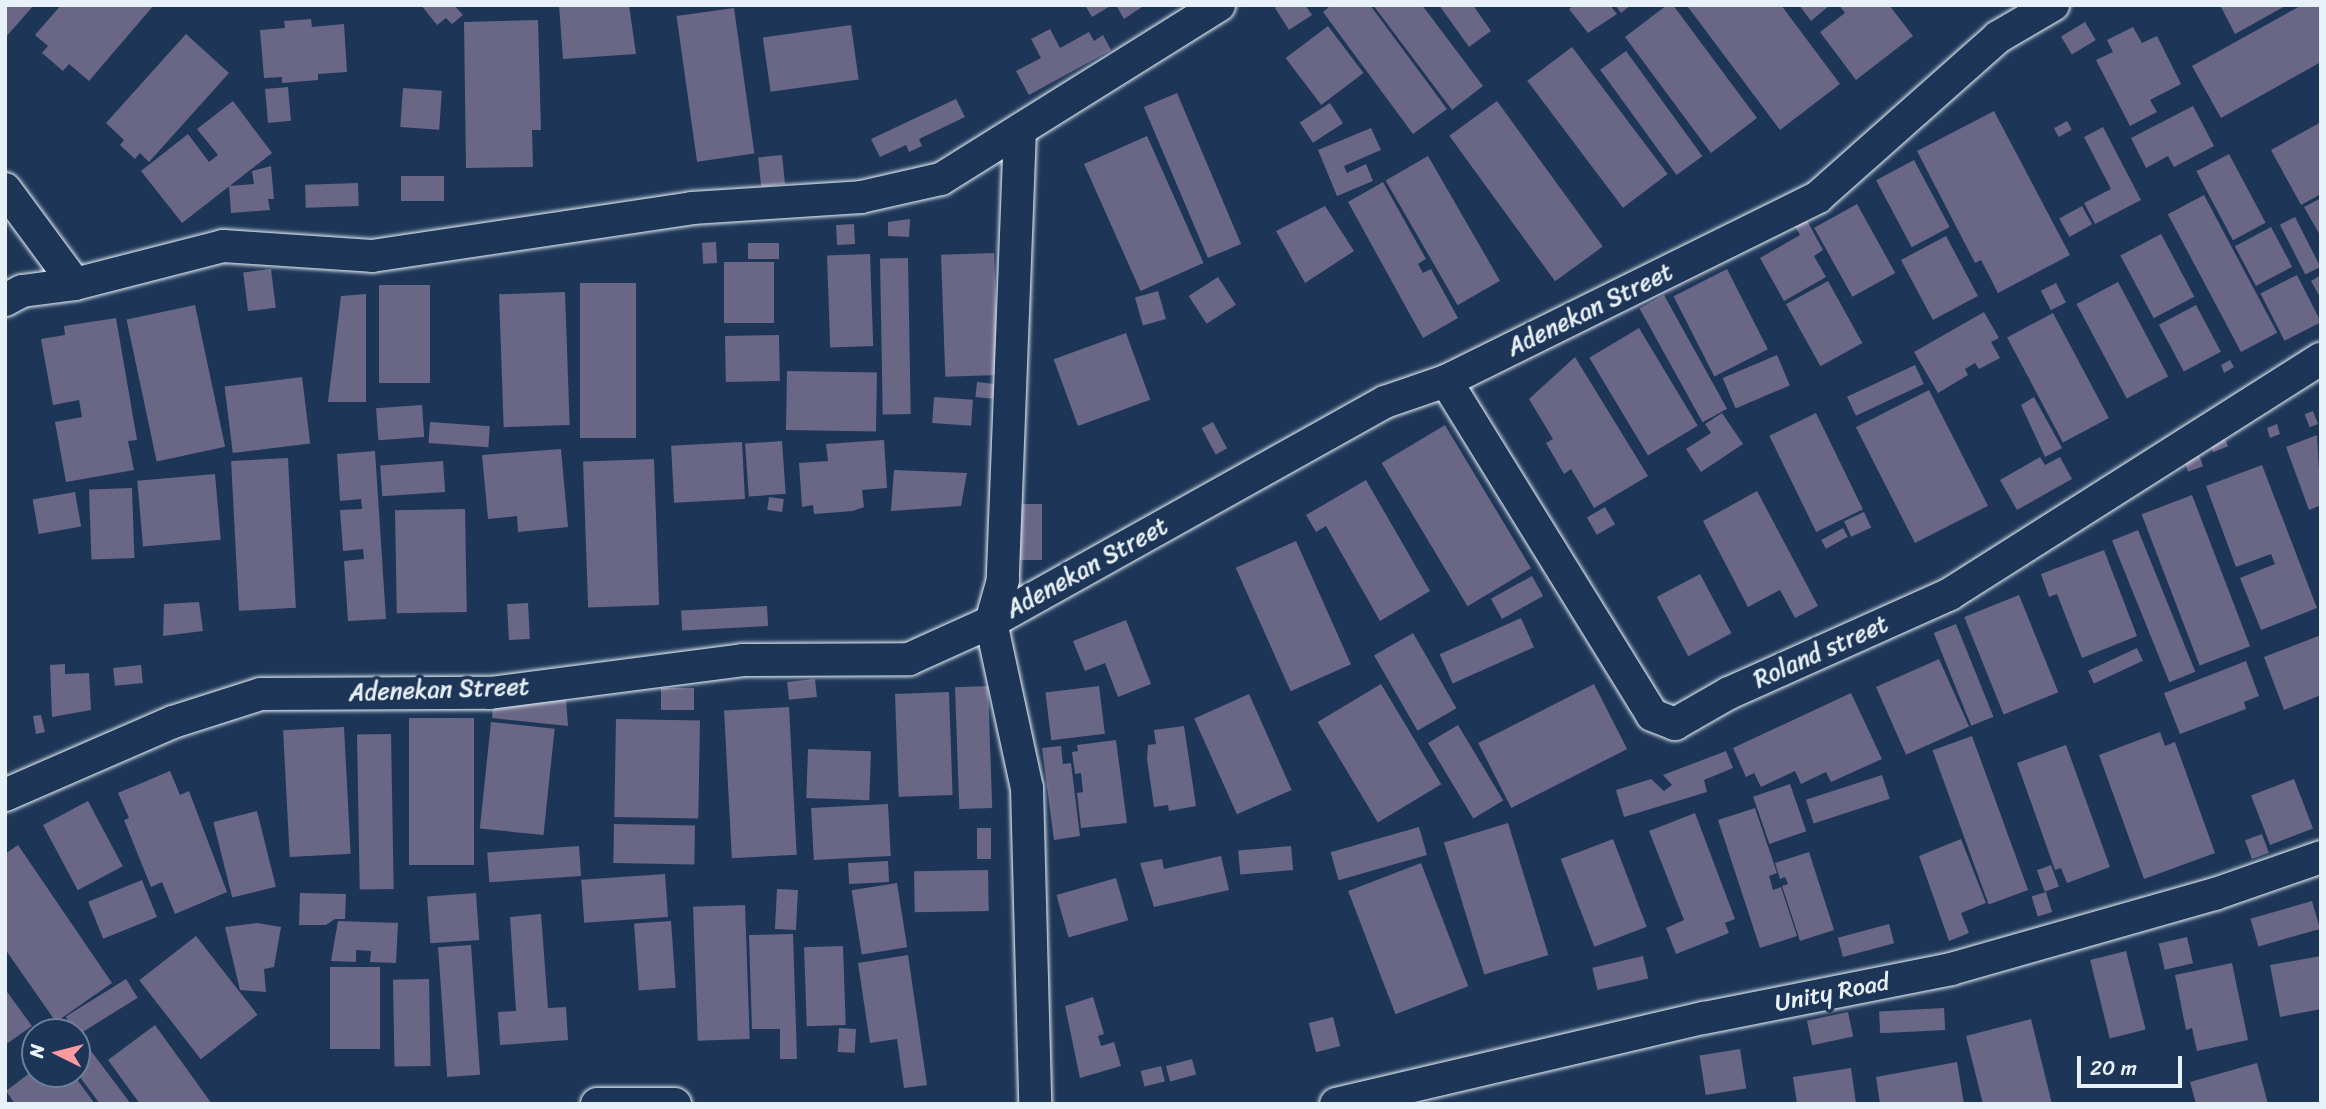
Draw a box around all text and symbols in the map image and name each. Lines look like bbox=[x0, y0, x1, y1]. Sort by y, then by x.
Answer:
street label: Adenekan Street bbox=[1503, 258, 1677, 362]
street label: Adenekan Street bbox=[1001, 512, 1173, 624]
street label: Roland street bbox=[1749, 610, 1893, 694]
street label: Adenekan Street bbox=[349, 672, 529, 708]
street label: Unity Road bbox=[1772, 968, 1892, 1018]
north arrow bbox=[21, 1018, 91, 1088]
scale bar bbox=[2081, 1042, 2186, 1086]
text: N bbox=[20, 1043, 54, 1059]
text: 20 m bbox=[2090, 1049, 2137, 1087]

